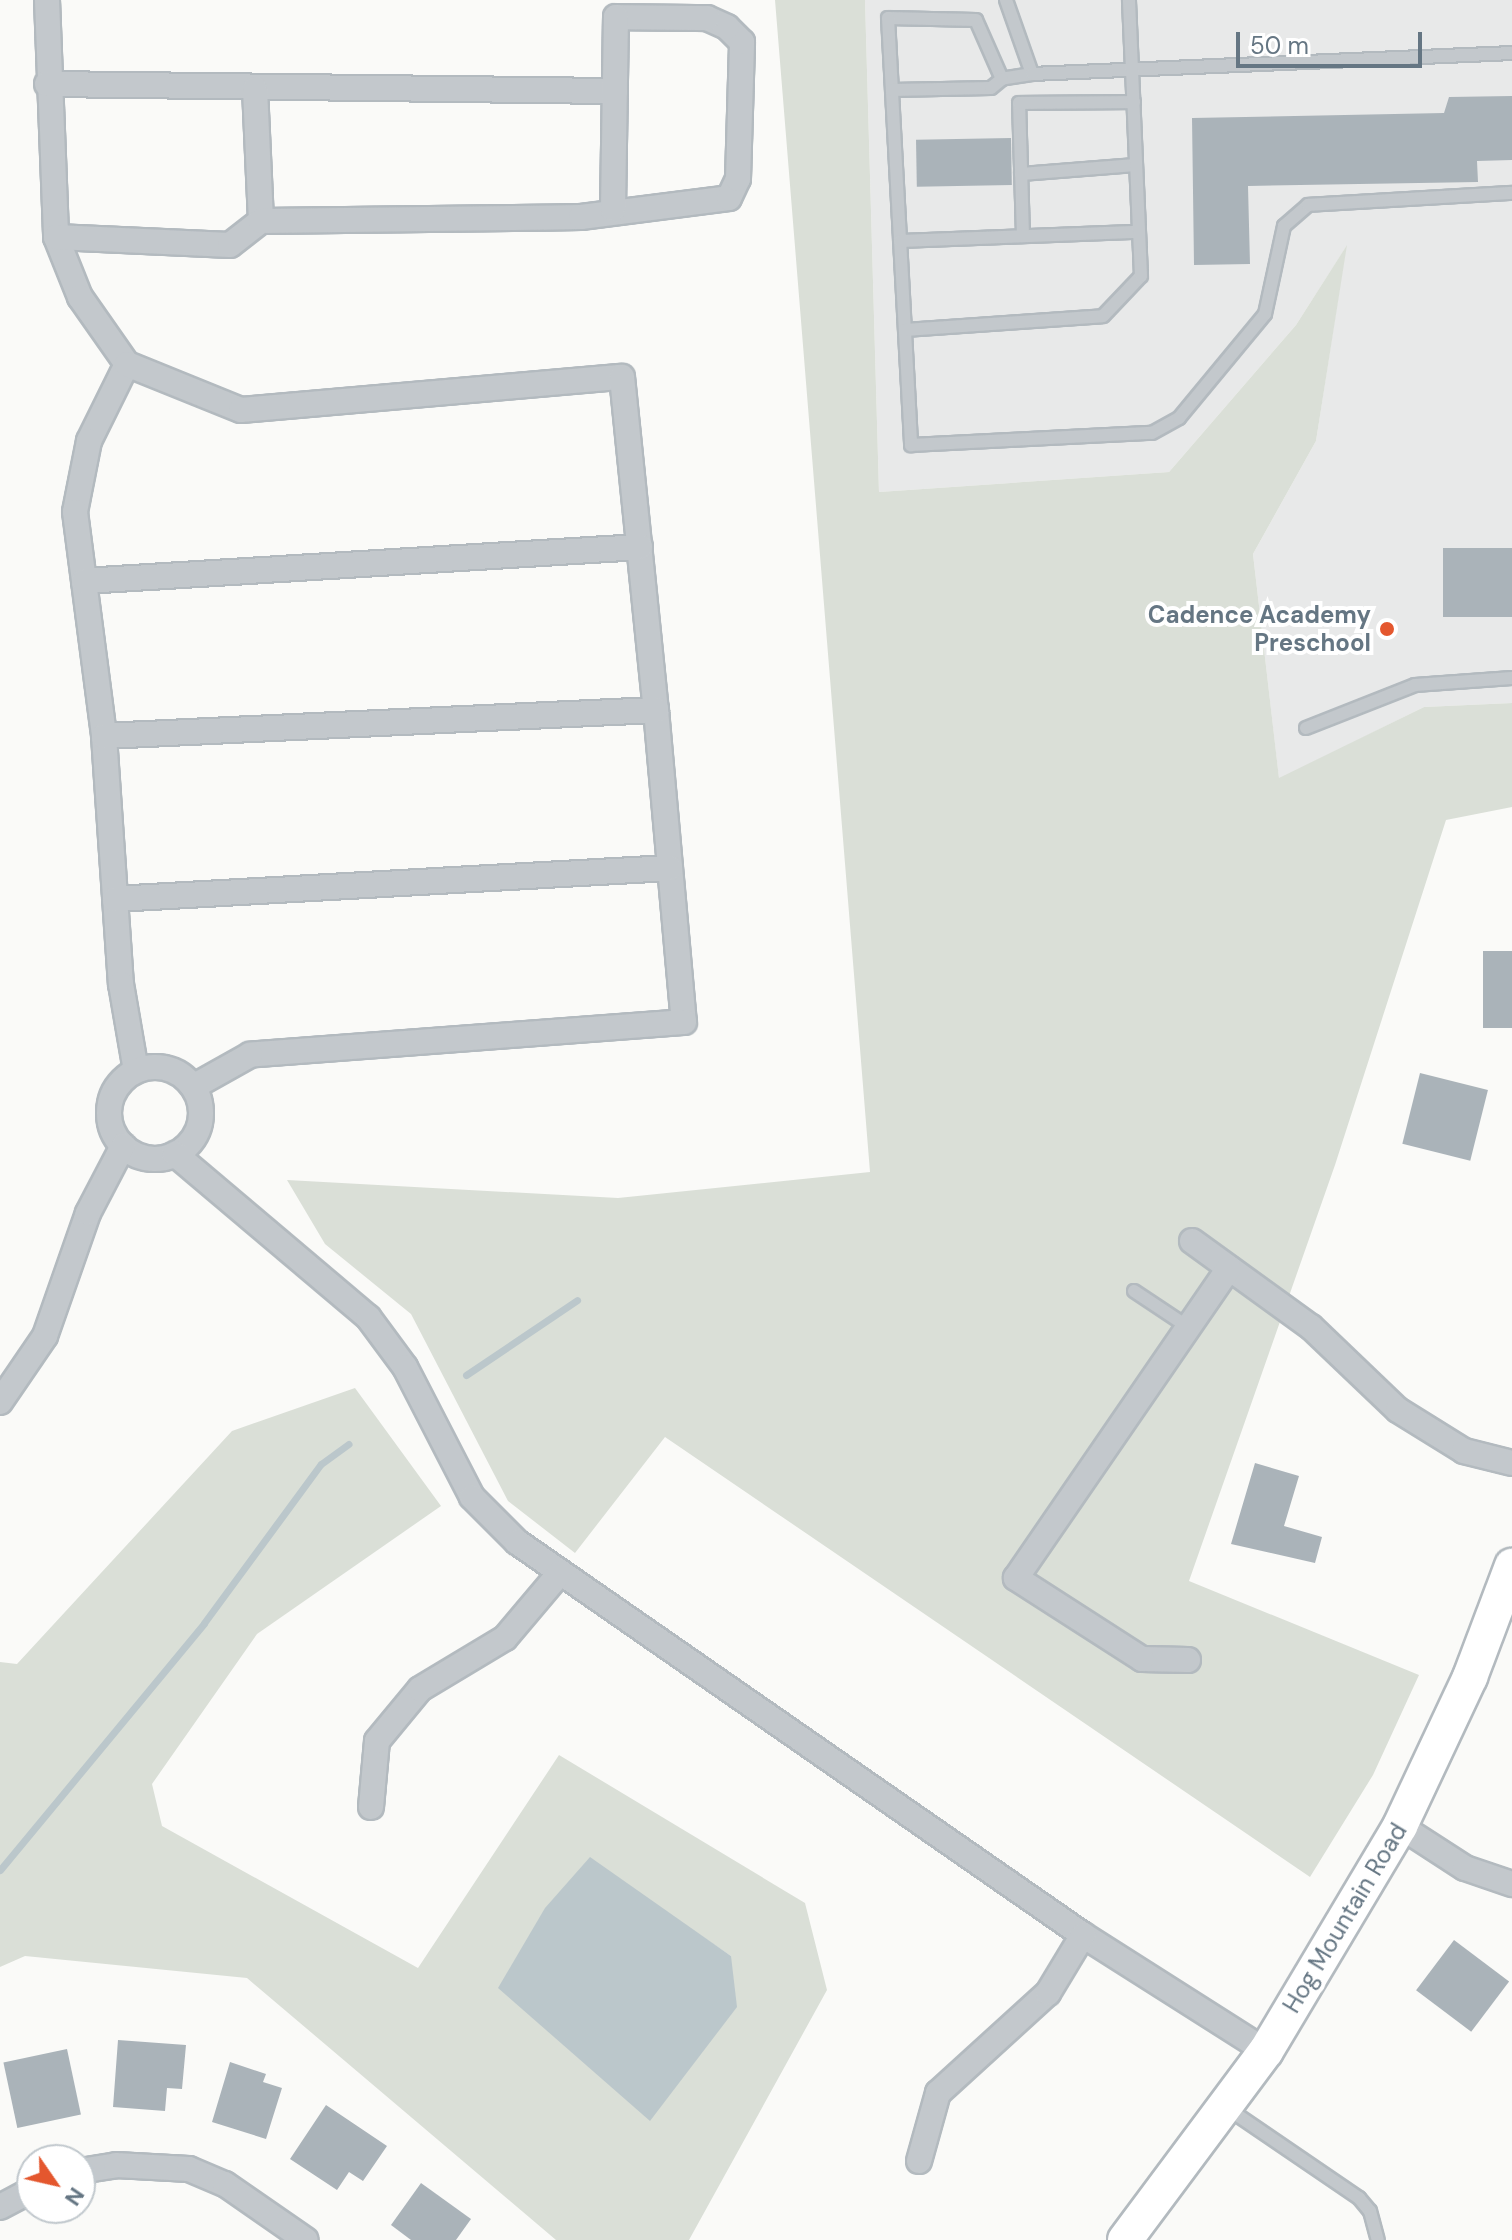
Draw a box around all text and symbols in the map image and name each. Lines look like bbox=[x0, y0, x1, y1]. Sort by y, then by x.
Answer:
scale bar bbox=[1240, 16, 1426, 66]
text: 50 m bbox=[1250, 30, 1309, 61]
place label: Cadence Academy Preschool bbox=[1148, 601, 1371, 657]
marker: Cadence Academy Preschool bbox=[1378, 620, 1396, 638]
street label: Hog Mountain Road bbox=[1277, 1818, 1413, 2018]
north arrow bbox=[16, 2144, 96, 2224]
text: N bbox=[58, 2182, 91, 2211]

